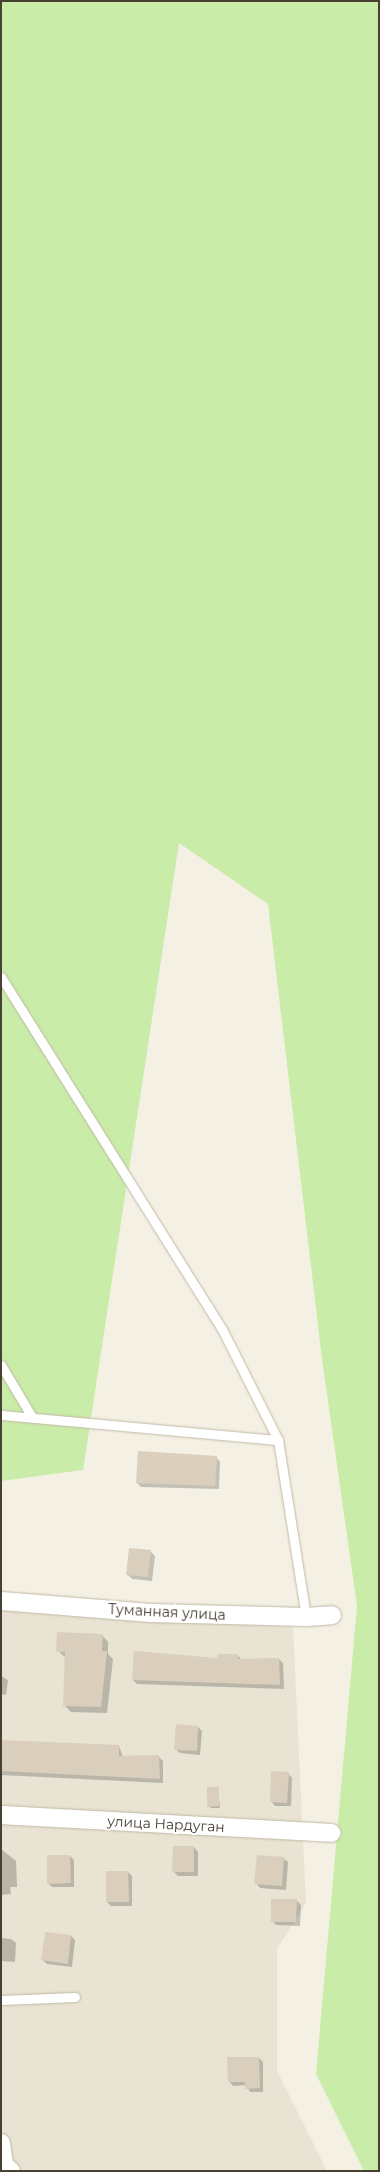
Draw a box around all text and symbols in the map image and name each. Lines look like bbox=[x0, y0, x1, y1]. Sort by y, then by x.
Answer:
street label: Туманная улица bbox=[108, 1601, 226, 1623]
street label: улица Нардуган bbox=[107, 1813, 225, 1835]

